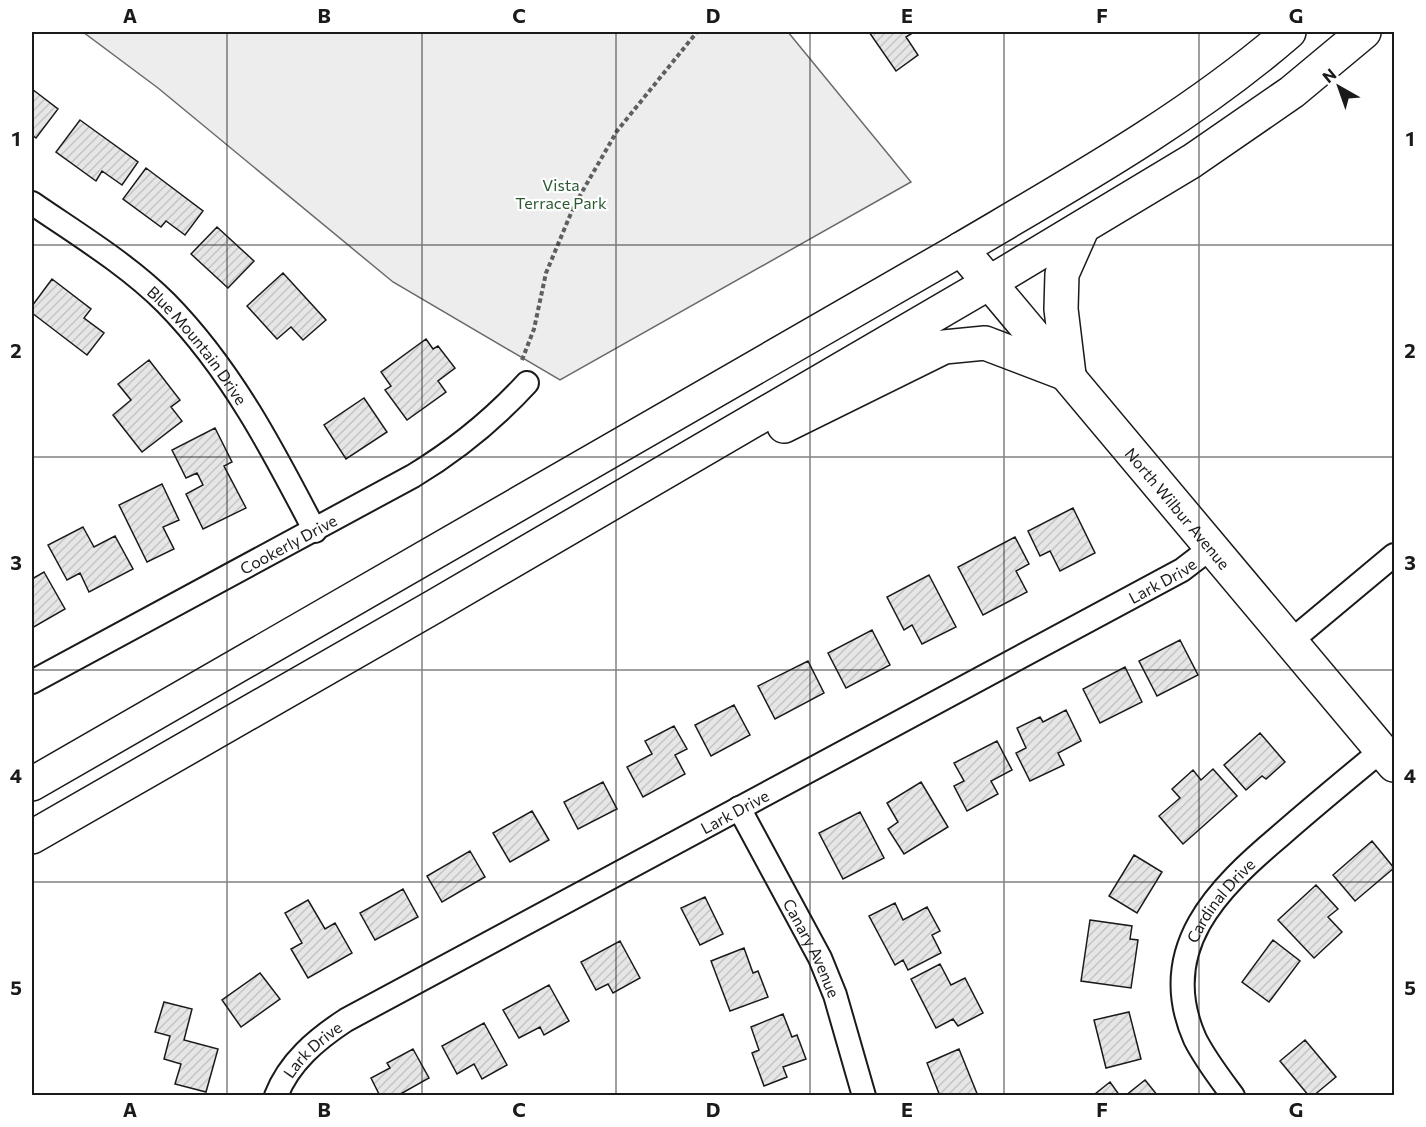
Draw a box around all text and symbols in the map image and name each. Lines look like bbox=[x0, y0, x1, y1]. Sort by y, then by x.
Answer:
text: A bbox=[123, 3, 137, 27]
text: B bbox=[317, 3, 331, 27]
text: C bbox=[512, 3, 526, 27]
text: D bbox=[706, 3, 720, 27]
text: E bbox=[901, 3, 913, 27]
text: F bbox=[1096, 3, 1108, 27]
text: G bbox=[1289, 3, 1303, 27]
north arrow bbox=[1309, 57, 1369, 117]
text: N bbox=[1318, 64, 1340, 86]
text: 1 bbox=[11, 126, 21, 150]
text: 1 bbox=[1405, 126, 1415, 150]
park label: Vista Terrace Park bbox=[515, 175, 607, 212]
street label: Blue Mountain Drive bbox=[144, 281, 252, 408]
text: 2 bbox=[10, 338, 22, 362]
text: 2 bbox=[1404, 338, 1416, 362]
street label: North Wilbur Avenue bbox=[1122, 443, 1235, 572]
street label: Cookerly Drive bbox=[236, 510, 340, 577]
text: 3 bbox=[10, 550, 22, 574]
text: 3 bbox=[1404, 550, 1416, 574]
street label: Lark Drive bbox=[1125, 553, 1199, 607]
text: 4 bbox=[10, 763, 22, 787]
text: 4 bbox=[1404, 763, 1416, 787]
street label: Lark Drive bbox=[697, 785, 772, 837]
street label: Cardinal Drive bbox=[1182, 854, 1258, 945]
street label: Canary Avenue bbox=[780, 895, 844, 1000]
text: 5 bbox=[10, 975, 22, 999]
text: 5 bbox=[1404, 975, 1416, 999]
street label: Lark Drive bbox=[278, 1017, 345, 1081]
text: A bbox=[123, 1097, 137, 1121]
text: B bbox=[317, 1097, 331, 1121]
text: C bbox=[512, 1097, 526, 1121]
text: D bbox=[706, 1097, 720, 1121]
text: E bbox=[901, 1097, 913, 1121]
text: F bbox=[1096, 1097, 1108, 1121]
text: G bbox=[1289, 1097, 1303, 1121]

